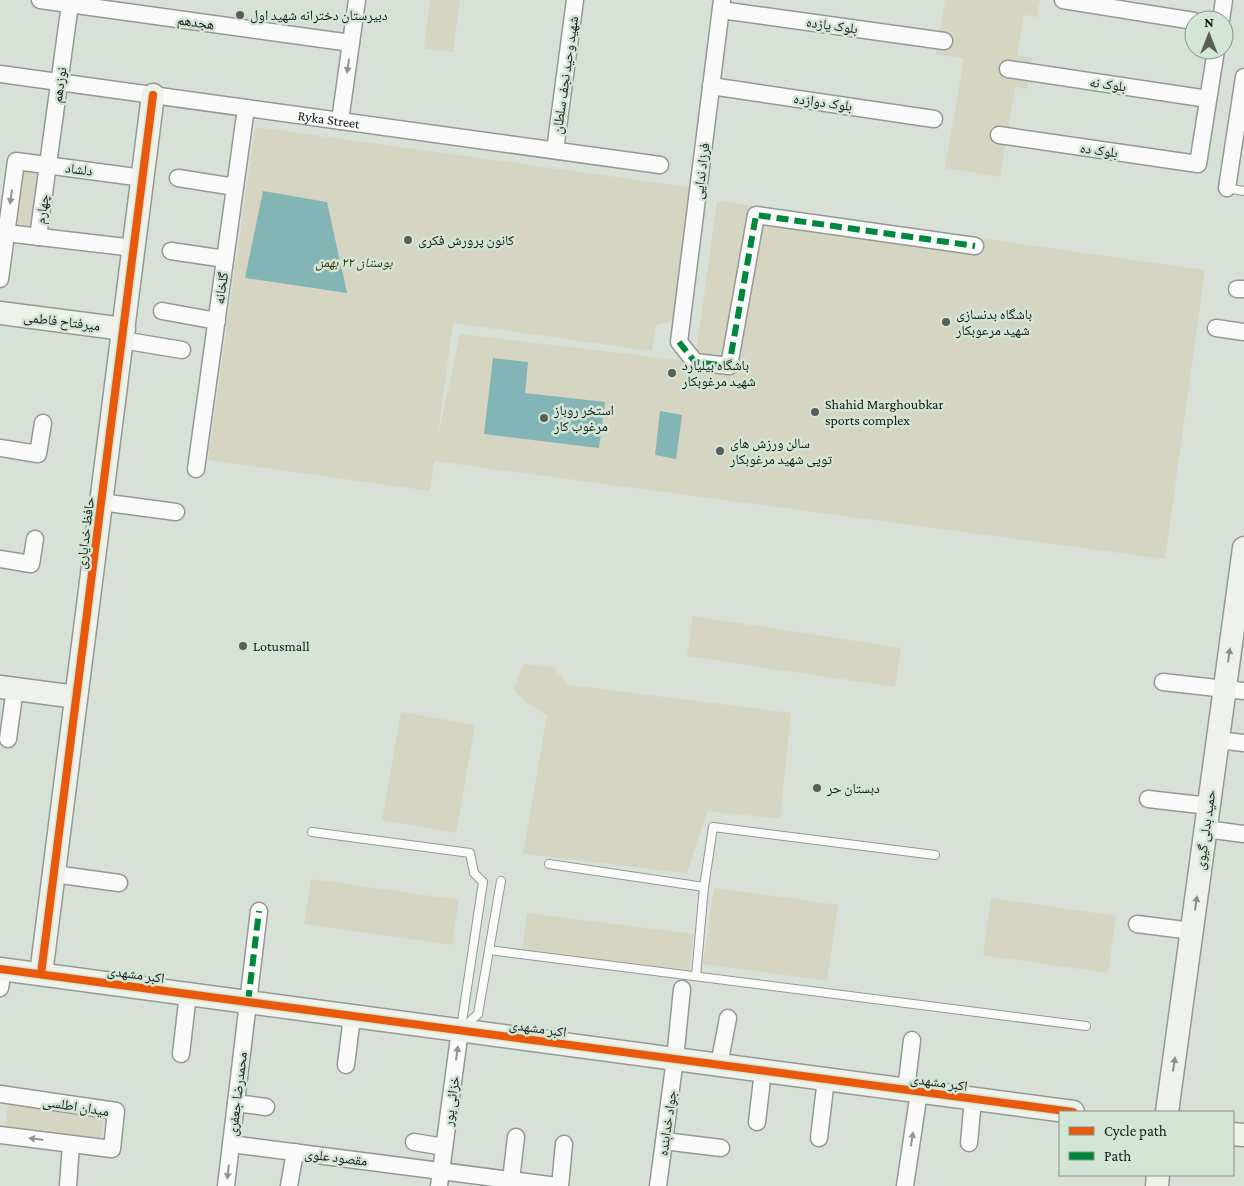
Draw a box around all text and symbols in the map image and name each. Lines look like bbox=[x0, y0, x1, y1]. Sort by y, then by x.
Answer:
place label: دبيرستان دخترانه شهید اول bbox=[250, 7, 388, 24]
marker: دبيرستان دخترانه شهید اول bbox=[234, 9, 246, 21]
north arrow bbox=[1184, 10, 1234, 60]
street label: هجدهم bbox=[176, 11, 216, 35]
street label: بلوک یازده bbox=[805, 13, 859, 38]
text: N bbox=[1204, 14, 1214, 30]
street label: شهید وحید نجف سلطان bbox=[549, 15, 582, 135]
one-way arrow bbox=[344, 58, 352, 74]
street label: نوزدهم bbox=[49, 66, 71, 104]
street label: بلوک نه bbox=[1089, 74, 1127, 95]
street label: بلوک دوازده bbox=[792, 90, 854, 115]
street label: Ryka Street bbox=[297, 107, 361, 132]
street label: بلوک ده bbox=[1079, 139, 1119, 162]
street label: فرزاد ندایی bbox=[690, 142, 713, 200]
street label: دلشاد bbox=[64, 159, 94, 179]
one-way arrow bbox=[7, 189, 15, 205]
street label: چهارم bbox=[32, 193, 54, 225]
place label: کانون پرورش فکری bbox=[418, 232, 515, 249]
marker: کانون پرورش فکری bbox=[402, 234, 414, 246]
park label: بوستان ۲۲ بهمن bbox=[315, 254, 393, 271]
street label: گلخانه bbox=[211, 271, 231, 305]
place label: باشگاه بدنسازی شهید مرعوبکار bbox=[955, 306, 1032, 339]
street label: میرفتاح فاطمی bbox=[22, 308, 101, 336]
marker: باشگاه بدنسازی شهید مرعوبکار bbox=[940, 316, 952, 328]
place label: باشگاه بیلیارد شهید مرغوبکار bbox=[681, 357, 756, 390]
marker: باشگاه بیلیارد شهید مرغوبکار bbox=[666, 367, 678, 379]
place label: Shahid Marghoubkar sports complex bbox=[825, 396, 944, 428]
place label: استخر روباز مرغوب کار bbox=[553, 402, 614, 435]
marker: Shahid Marghoubkar sports complex bbox=[809, 406, 821, 418]
marker: استخر روباز مرغوب کار bbox=[538, 412, 550, 424]
place label: سالن ورزش های توپی شهید مرغوبکار bbox=[729, 435, 832, 468]
marker: سالن ورزش های توپی شهید مرغوبکار bbox=[714, 445, 726, 457]
street label: حافظ خدایاری bbox=[73, 496, 98, 570]
place label: Lotusmall bbox=[253, 638, 310, 654]
marker: Lotusmall bbox=[237, 640, 249, 652]
one-way arrow bbox=[1225, 647, 1233, 663]
place label: دبستان حر bbox=[826, 780, 880, 797]
marker: دبستان حر bbox=[811, 782, 823, 794]
street label: حمید بدلی گیوی bbox=[1191, 789, 1220, 871]
one-way arrow bbox=[1192, 895, 1200, 911]
street label: اکبر مشهدی bbox=[106, 962, 166, 987]
street label: اکبر مشهدی bbox=[508, 1016, 568, 1041]
one-way arrow bbox=[453, 1045, 461, 1061]
street label: محمدرضا جعفری bbox=[224, 1051, 251, 1137]
one-way arrow bbox=[1170, 1056, 1178, 1072]
street label: اکبر مشهدی bbox=[909, 1070, 969, 1095]
street label: خزائی پور bbox=[439, 1075, 464, 1128]
street label: جواد خدابنده bbox=[654, 1089, 681, 1157]
street label: میدان اطلسی bbox=[41, 1093, 110, 1120]
legend bbox=[1059, 1111, 1234, 1176]
text: Cycle path bbox=[1104, 1123, 1167, 1140]
one-way arrow bbox=[908, 1131, 916, 1147]
one-way arrow bbox=[27, 1135, 43, 1143]
street label: مقصود علوی bbox=[303, 1145, 368, 1170]
text: Path bbox=[1104, 1148, 1131, 1164]
one-way arrow bbox=[224, 1164, 232, 1180]

